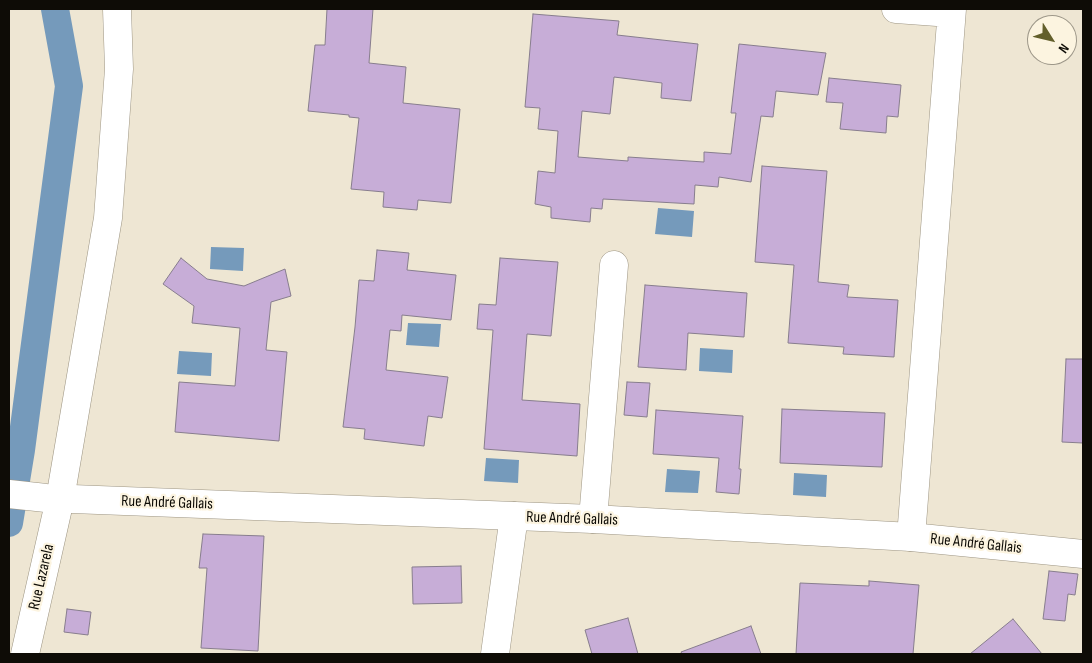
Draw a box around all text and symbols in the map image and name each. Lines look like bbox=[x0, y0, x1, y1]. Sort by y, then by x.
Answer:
north arrow bbox=[1027, 15, 1077, 65]
text: N bbox=[1055, 40, 1073, 57]
street label: Rue André Gallais bbox=[121, 492, 213, 514]
street label: Rue André Gallais bbox=[526, 508, 618, 530]
street label: Rue André Gallais bbox=[929, 530, 1023, 558]
street label: Rue Lazarela bbox=[25, 542, 59, 612]

